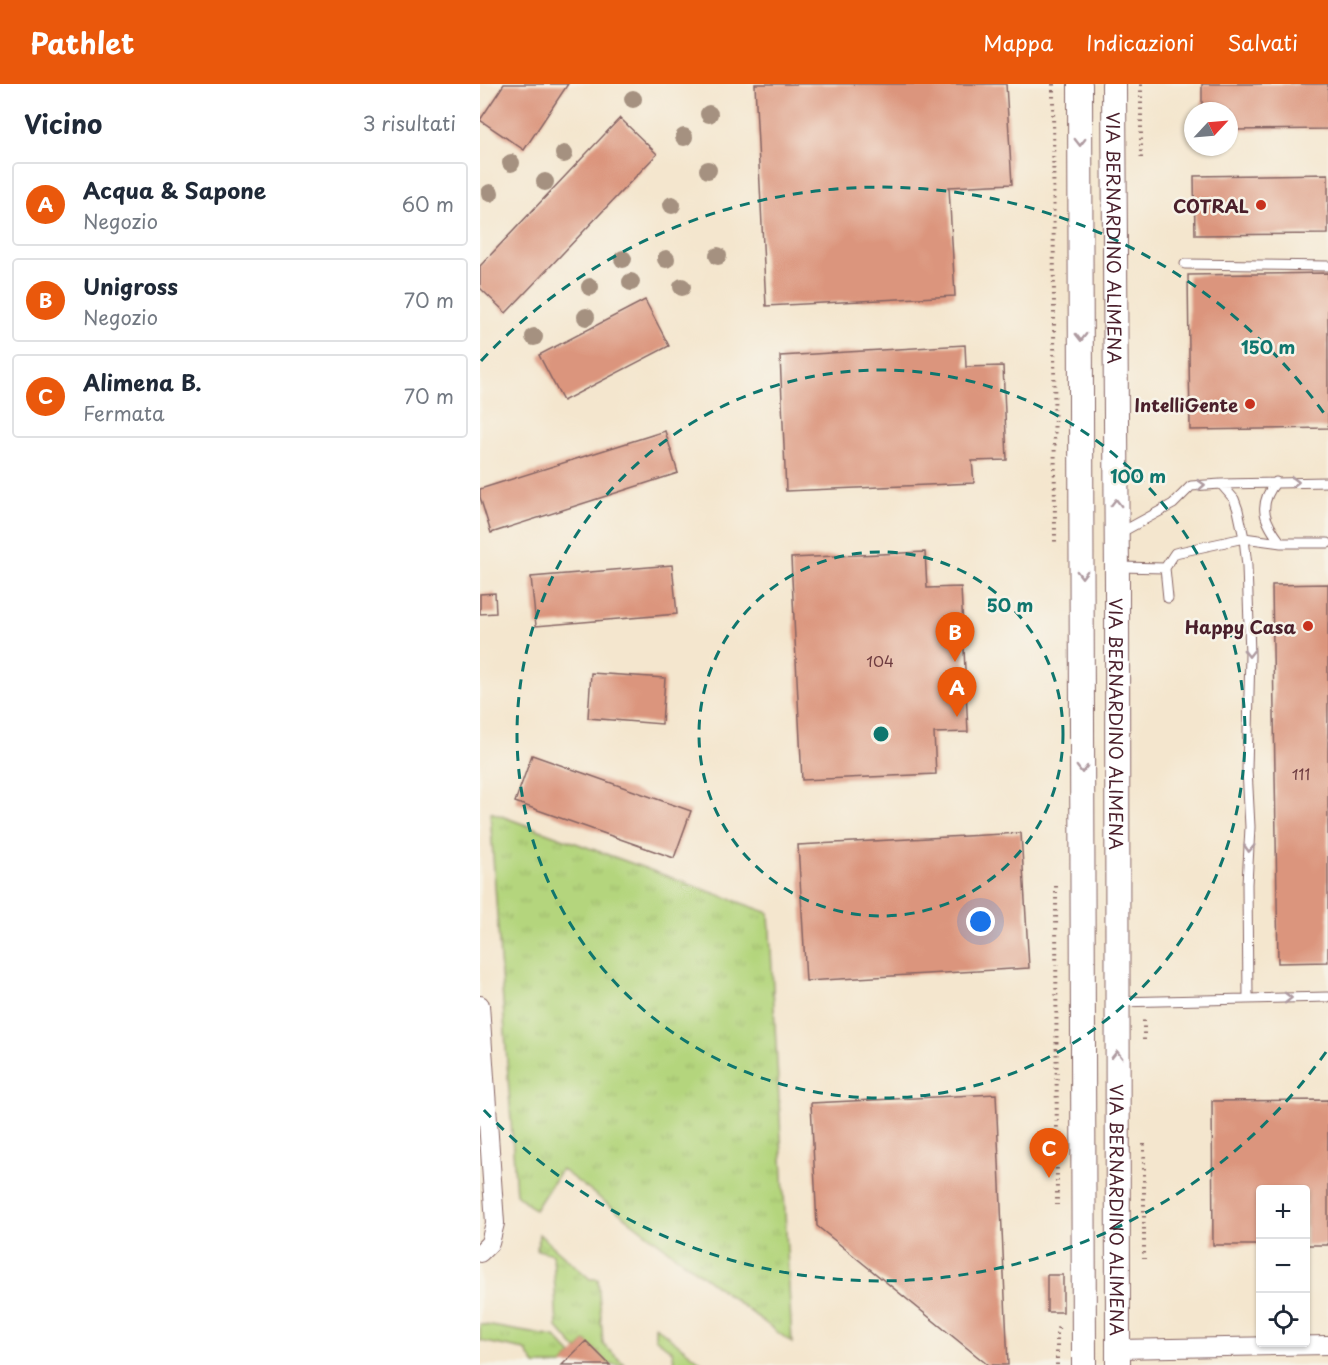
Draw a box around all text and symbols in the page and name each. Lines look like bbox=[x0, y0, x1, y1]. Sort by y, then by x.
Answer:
text: Pathlet bbox=[30, 21, 134, 64]
text: Mappa bbox=[983, 26, 1053, 58]
text: Indicazioni bbox=[1086, 26, 1194, 58]
text: Salvati bbox=[1227, 26, 1298, 58]
north arrow bbox=[1184, 102, 1238, 156]
text: Vicino bbox=[24, 104, 102, 143]
text: 3 risultati bbox=[362, 108, 456, 138]
street label: VIA BERNARDINO ALIMENA bbox=[1101, 112, 1129, 364]
one-way arrow bbox=[1074, 138, 1086, 147]
text: Acqua & Sapone bbox=[83, 173, 266, 206]
text: A bbox=[38, 189, 53, 219]
text: 60 m bbox=[402, 189, 454, 219]
place label: COTRAL bbox=[1173, 192, 1249, 219]
marker: COTRAL bbox=[1254, 198, 1268, 212]
text: Negozio bbox=[83, 206, 158, 236]
text: Unigross bbox=[83, 269, 178, 302]
text: B bbox=[39, 285, 52, 315]
text: 70 m bbox=[404, 285, 454, 315]
text: Negozio bbox=[83, 302, 158, 332]
one-way arrow bbox=[1075, 333, 1087, 342]
text: 150 m bbox=[1241, 333, 1295, 360]
text: Alimena B. bbox=[83, 365, 202, 398]
text: C bbox=[38, 381, 53, 411]
text: 70 m bbox=[404, 381, 454, 411]
place label: IntelliGente bbox=[1134, 391, 1238, 418]
marker: IntelliGente bbox=[1243, 397, 1257, 411]
text: Fermata bbox=[83, 398, 165, 428]
text: 100 m bbox=[1110, 462, 1166, 489]
one-way arrow bbox=[1291, 476, 1300, 488]
one-way arrow bbox=[1197, 479, 1206, 492]
one-way arrow bbox=[1110, 498, 1122, 507]
one-way arrow bbox=[1076, 570, 1088, 579]
text: 50 m bbox=[987, 591, 1033, 618]
street label: VIA BERNARDINO ALIMENA bbox=[1104, 598, 1131, 850]
pin: B bbox=[936, 612, 974, 662]
place label: Happy Casa bbox=[1185, 613, 1296, 640]
marker: Happy Casa bbox=[1301, 619, 1315, 633]
one-way arrow bbox=[1243, 648, 1255, 657]
house number: 104 bbox=[866, 649, 894, 672]
pin: A bbox=[938, 668, 976, 717]
centre of rings bbox=[871, 724, 891, 744]
house number: 111 bbox=[1292, 762, 1310, 785]
one-way arrow bbox=[1076, 765, 1088, 774]
one-way arrow bbox=[1242, 843, 1255, 852]
your location bbox=[966, 907, 995, 936]
one-way arrow bbox=[1284, 992, 1293, 1004]
one-way arrow bbox=[1111, 1050, 1123, 1059]
street label: VIA BERNARDINO ALIMENA bbox=[1104, 1084, 1131, 1336]
pin: C bbox=[1030, 1128, 1068, 1178]
map controls bbox=[1256, 1185, 1310, 1347]
button: + bbox=[1256, 1185, 1310, 1239]
button: − bbox=[1256, 1239, 1310, 1293]
button: locate bbox=[1256, 1293, 1310, 1347]

